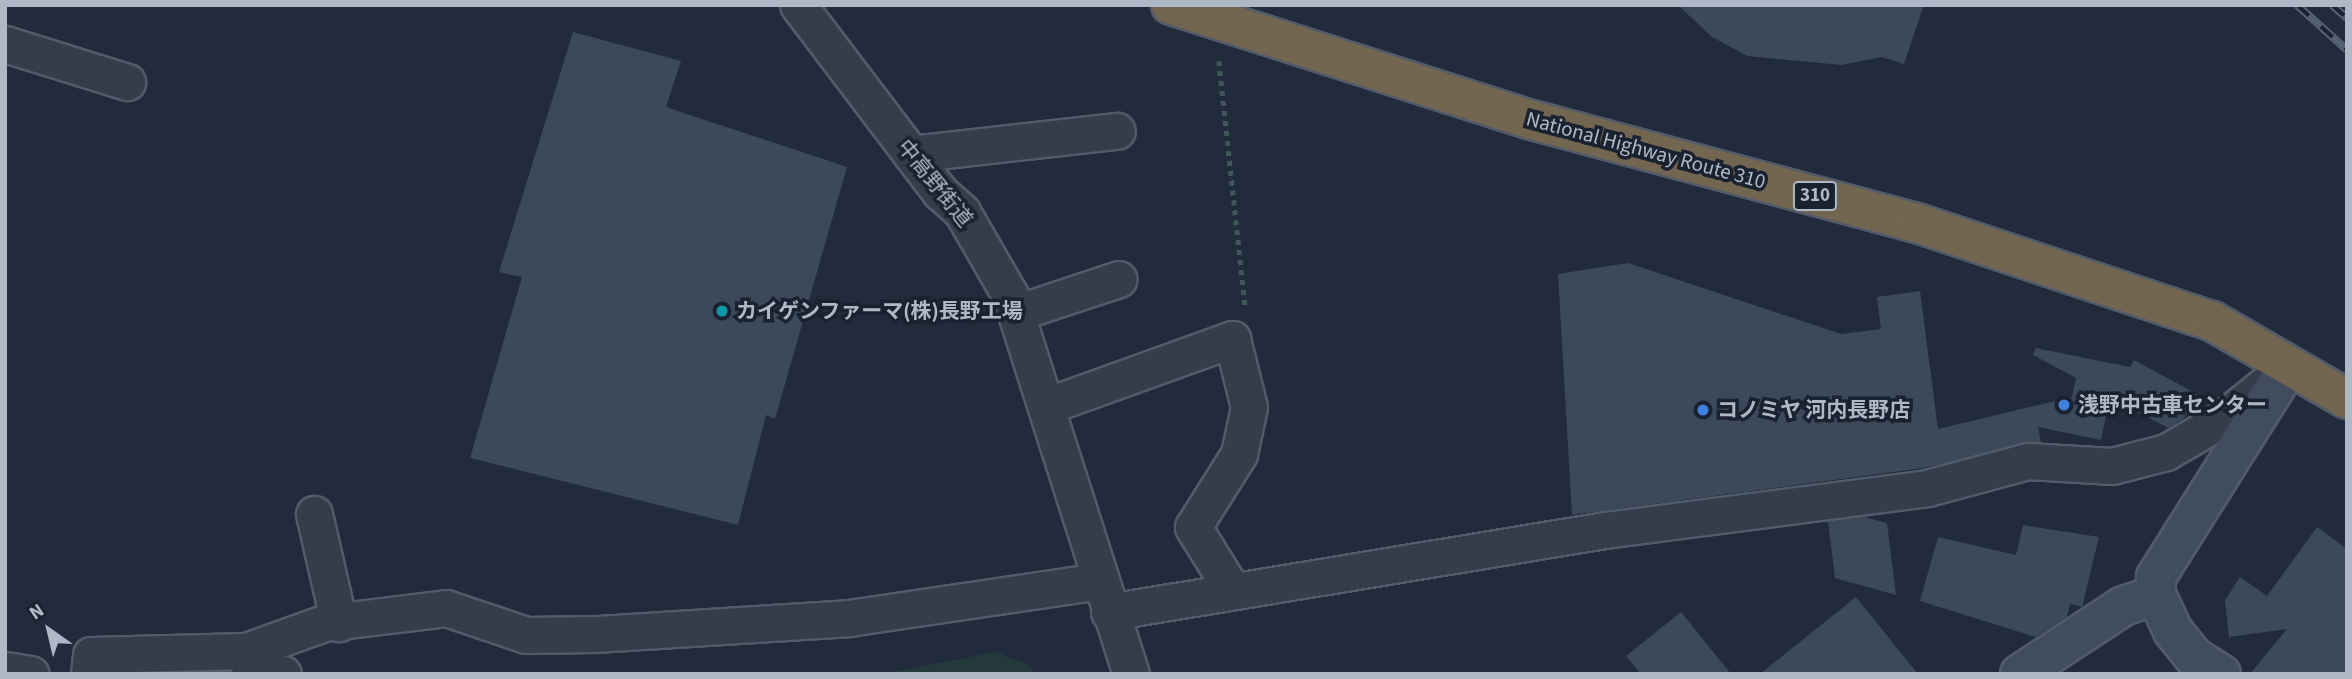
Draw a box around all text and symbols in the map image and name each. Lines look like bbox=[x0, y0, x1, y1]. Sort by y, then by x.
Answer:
street label: National Highway Route 310 bbox=[1524, 106, 1768, 194]
street label: 中高野街道 bbox=[892, 134, 978, 232]
road number: 310 bbox=[1792, 180, 1838, 212]
place label: カイゲンファーマ(株)長野工場 bbox=[736, 298, 1023, 324]
marker: カイゲンファーマ(株)長野工場 bbox=[714, 303, 730, 319]
place label: 浅野中古車センター bbox=[2078, 392, 2267, 418]
place label: コノミヤ 河内長野店 bbox=[1717, 397, 1910, 423]
marker: 浅野中古車センター bbox=[2056, 397, 2072, 413]
marker: コノミヤ 河内長野店 bbox=[1695, 402, 1711, 418]
north arrow bbox=[14, 595, 84, 665]
text: N bbox=[24, 597, 50, 627]

